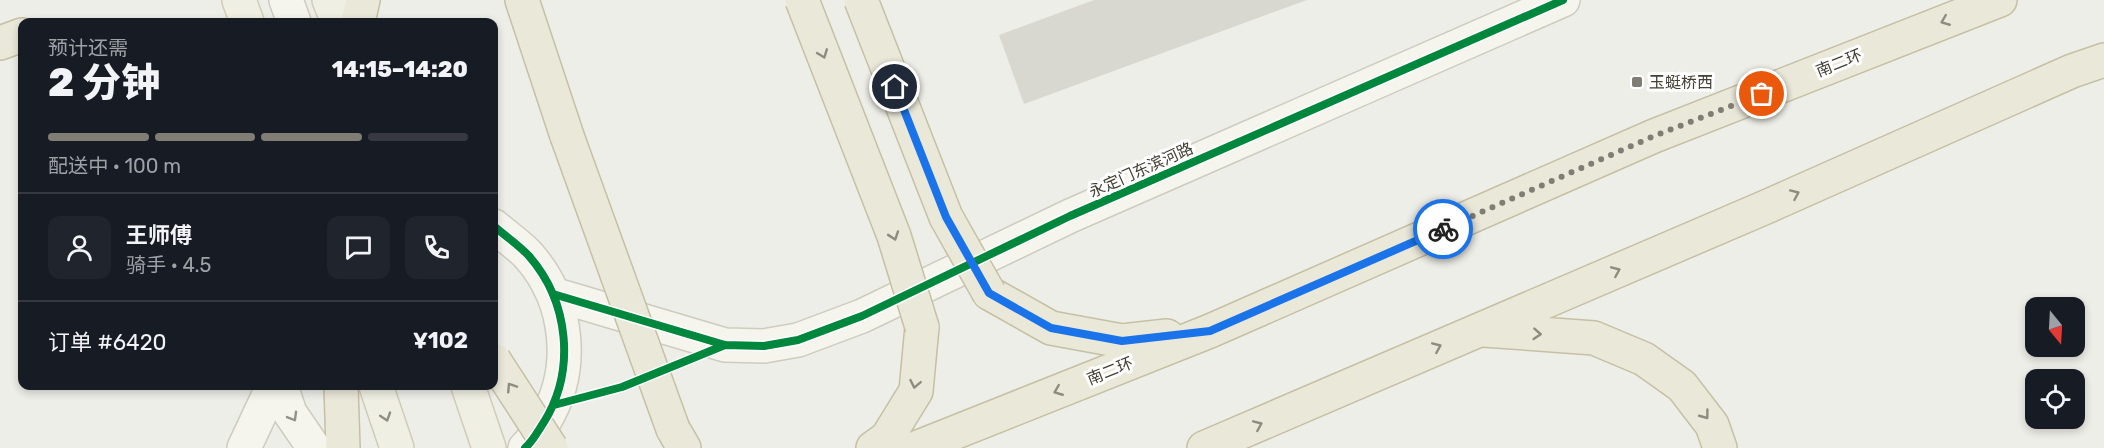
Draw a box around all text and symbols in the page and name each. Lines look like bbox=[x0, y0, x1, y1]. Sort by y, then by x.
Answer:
one-way arrow bbox=[1940, 14, 1951, 27]
text: 预计还需 bbox=[48, 36, 128, 60]
street label: 南二环 bbox=[1813, 45, 1865, 81]
one-way arrow bbox=[816, 48, 828, 59]
text: 14:15–14:20 bbox=[332, 56, 468, 83]
text: 2 分钟 bbox=[48, 60, 160, 106]
pin bbox=[869, 61, 920, 112]
pin bbox=[1736, 68, 1787, 119]
icon: home bbox=[878, 70, 911, 103]
place label: 玉蜓桥西 bbox=[1649, 73, 1713, 92]
marker: 玉蜓桥西 bbox=[1630, 75, 1644, 89]
icon: bag bbox=[1745, 77, 1778, 110]
street label: 永定门东滨河路 bbox=[1086, 139, 1196, 201]
text: 配送中 · 100 m bbox=[48, 154, 181, 178]
one-way arrow bbox=[1789, 189, 1800, 201]
courier bbox=[1413, 199, 1473, 259]
icon: bike bbox=[1427, 213, 1460, 246]
button: person bbox=[48, 216, 111, 279]
button: chat bbox=[327, 216, 390, 279]
button: phone bbox=[405, 216, 468, 279]
text: 王师傅 bbox=[126, 222, 192, 249]
one-way arrow bbox=[887, 230, 899, 241]
text: 骑手 · 4.5 bbox=[126, 253, 211, 277]
one-way arrow bbox=[1610, 266, 1621, 278]
north arrow bbox=[2025, 297, 2085, 357]
map controls bbox=[2025, 297, 2085, 429]
text: ¥102 bbox=[413, 327, 468, 354]
one-way arrow bbox=[1533, 327, 1542, 340]
text: 订单 #6420 bbox=[48, 329, 167, 356]
one-way arrow bbox=[1430, 343, 1441, 355]
street label: 南二环 bbox=[1084, 353, 1136, 389]
button: locate bbox=[2025, 369, 2085, 429]
one-way arrow bbox=[909, 379, 922, 389]
one-way arrow bbox=[507, 382, 518, 393]
one-way arrow bbox=[1053, 384, 1064, 397]
one-way arrow bbox=[1697, 409, 1708, 420]
one-way arrow bbox=[286, 411, 297, 421]
one-way arrow bbox=[379, 411, 392, 422]
one-way arrow bbox=[1251, 420, 1262, 432]

